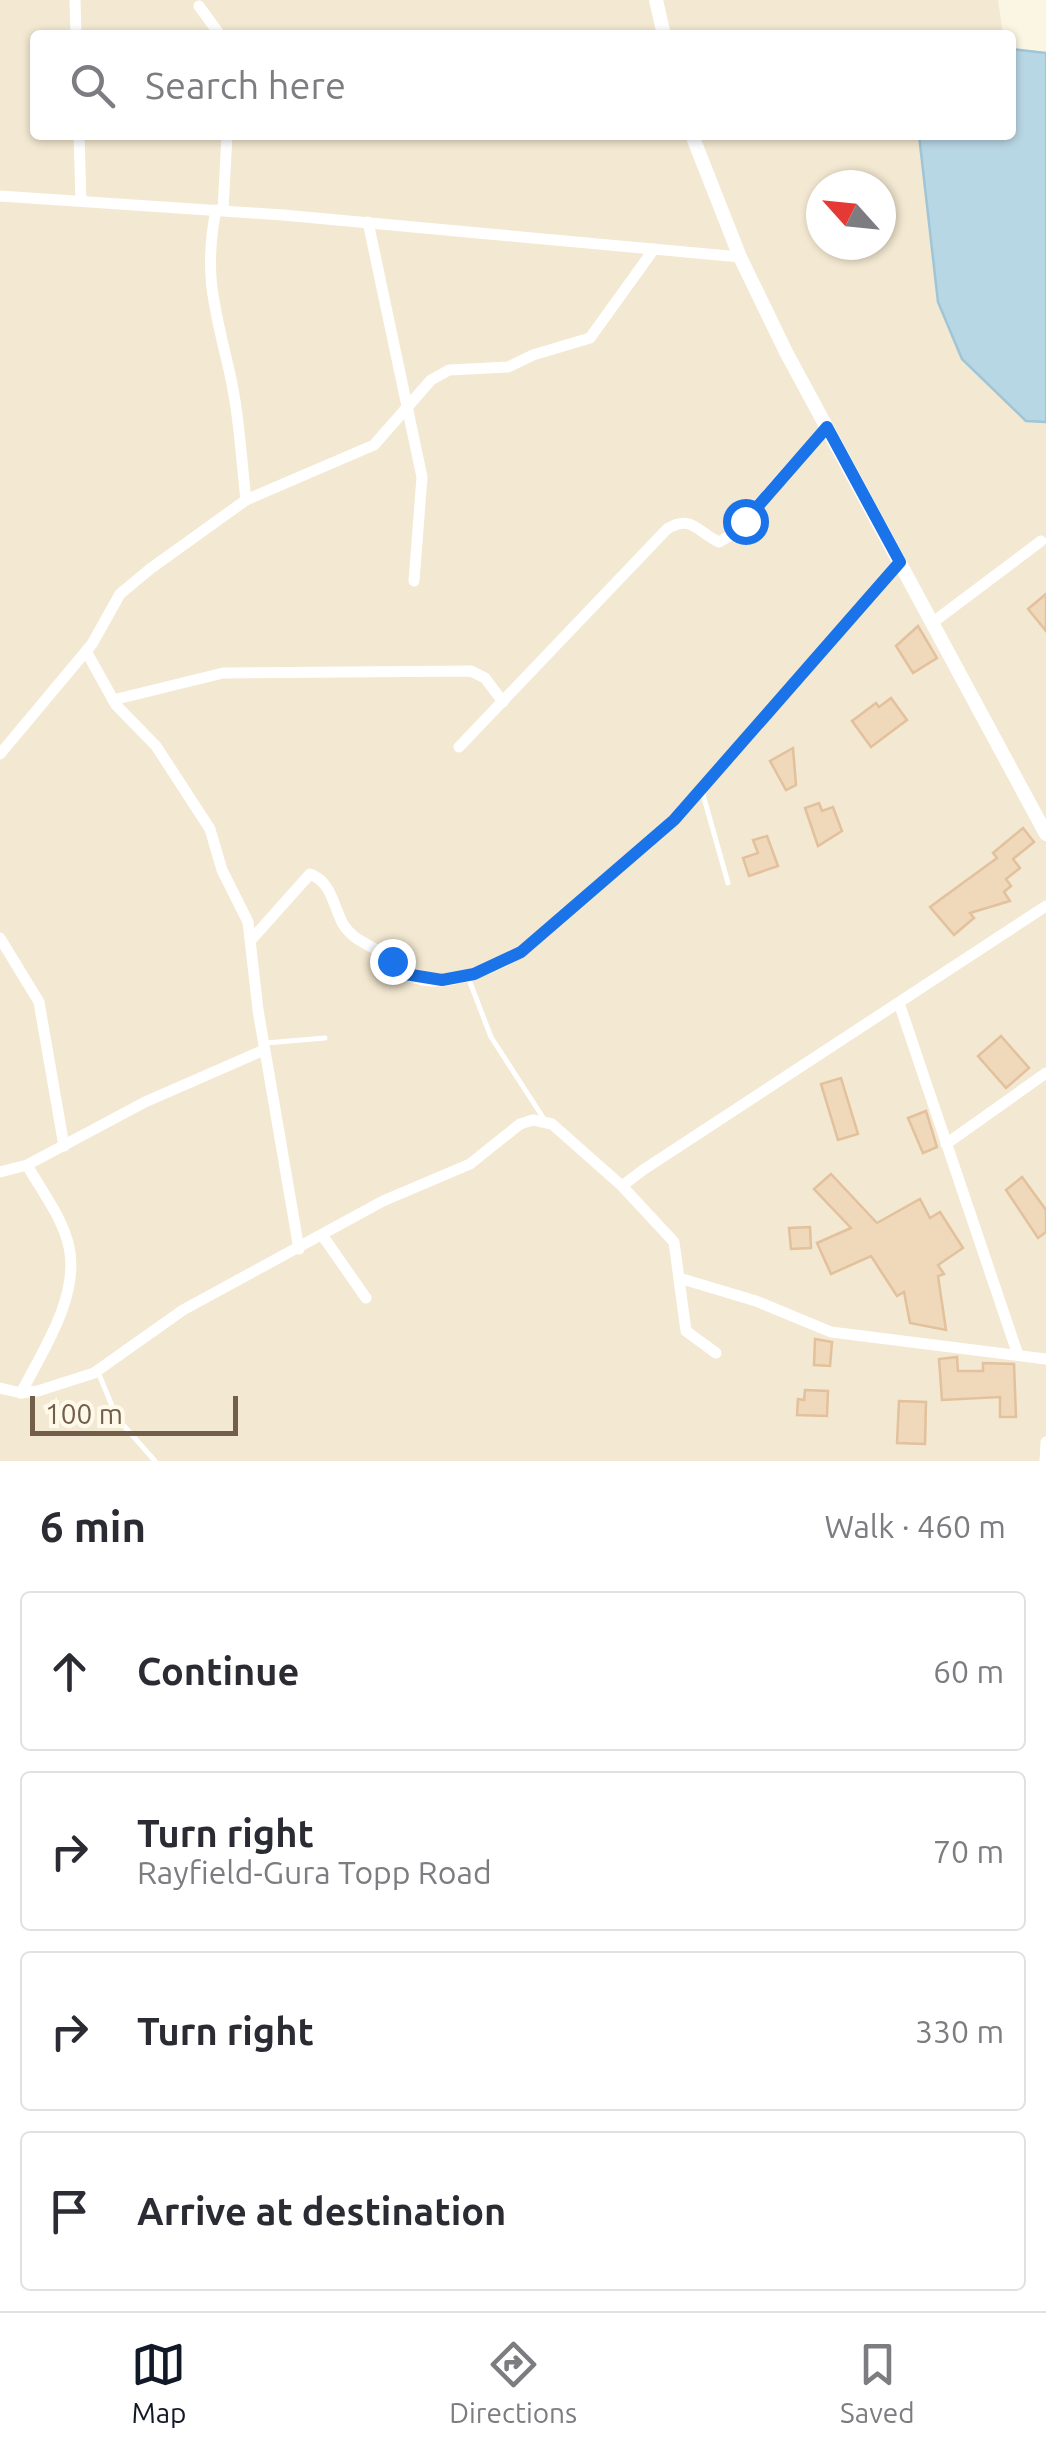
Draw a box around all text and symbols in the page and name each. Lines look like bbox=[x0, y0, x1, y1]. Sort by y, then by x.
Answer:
search box bbox=[30, 30, 1016, 140]
icon: search bbox=[65, 58, 120, 113]
text: Search here bbox=[145, 64, 346, 106]
north arrow bbox=[806, 170, 896, 260]
route start bbox=[723, 499, 769, 545]
route end bbox=[370, 939, 416, 985]
scale bar bbox=[30, 1391, 238, 1436]
text: 100 m bbox=[45, 1398, 123, 1429]
text: 6 min bbox=[40, 1503, 146, 1550]
text: Walk · 460 m bbox=[824, 1508, 1006, 1544]
icon: ahead bbox=[42, 1644, 97, 1699]
text: Continue bbox=[137, 1650, 299, 1692]
text: 60 m bbox=[933, 1653, 1004, 1689]
text: Turn right bbox=[137, 1812, 314, 1854]
icon: right bbox=[42, 1824, 97, 1879]
text: 70 m bbox=[933, 1833, 1004, 1869]
text: Rayfield-Gura Topp Road bbox=[137, 1854, 492, 1890]
icon: right bbox=[42, 2004, 97, 2059]
text: Turn right bbox=[137, 2010, 314, 2052]
text: 330 m bbox=[915, 2013, 1004, 2049]
icon: arrive bbox=[42, 2184, 97, 2239]
text: Arrive at destination bbox=[137, 2190, 506, 2232]
tab: Map bbox=[131, 2337, 187, 2428]
tab: Directions bbox=[449, 2337, 577, 2428]
tab: Saved bbox=[840, 2337, 915, 2428]

